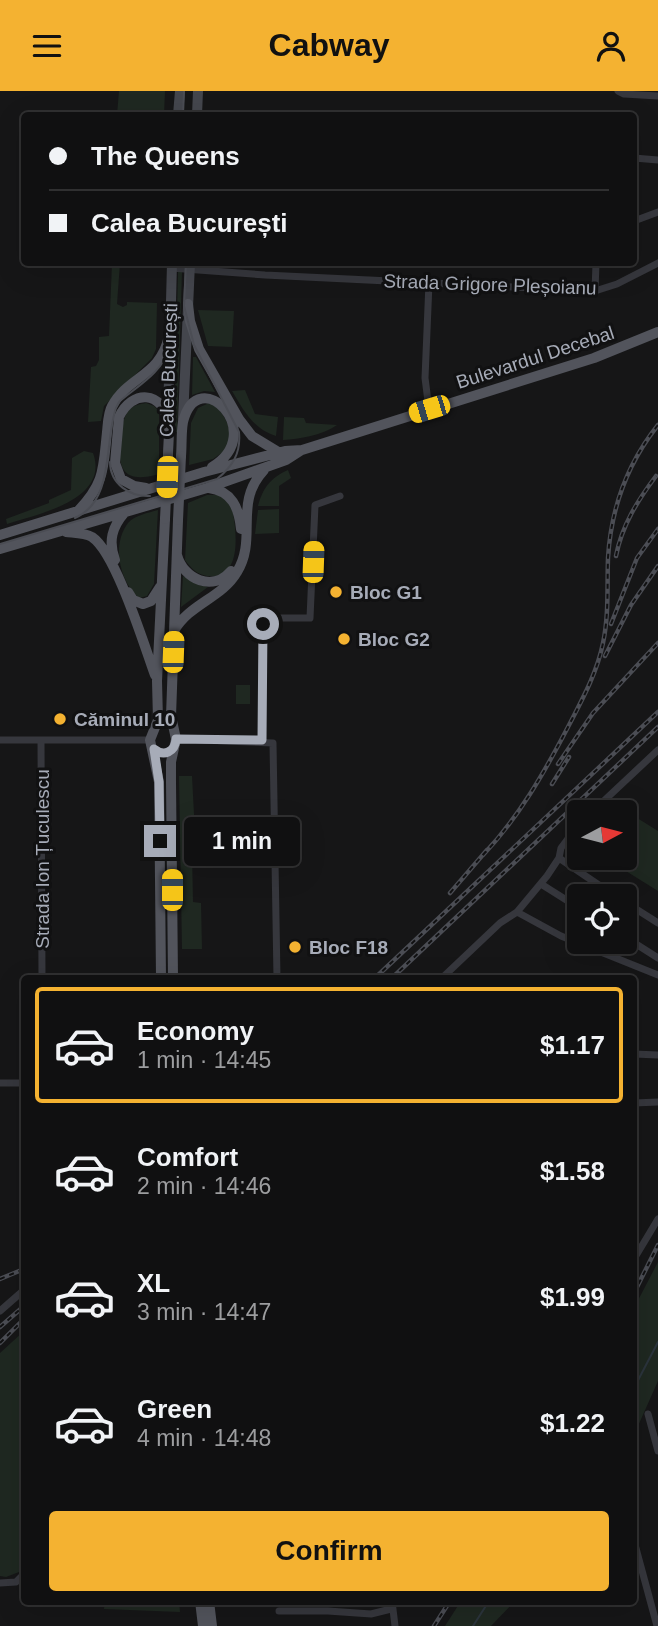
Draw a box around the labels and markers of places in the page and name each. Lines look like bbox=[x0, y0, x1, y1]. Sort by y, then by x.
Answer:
place label: Bloc G1 bbox=[350, 582, 422, 603]
marker: Bloc G1 bbox=[328, 584, 344, 600]
place label: Bloc G2 bbox=[358, 629, 430, 650]
marker: Bloc G2 bbox=[336, 631, 352, 647]
place label: Căminul 10 bbox=[74, 709, 175, 730]
marker: Căminul 10 bbox=[52, 711, 68, 727]
place label: Bloc F18 bbox=[309, 937, 388, 958]
marker: Bloc F18 bbox=[287, 939, 303, 955]

